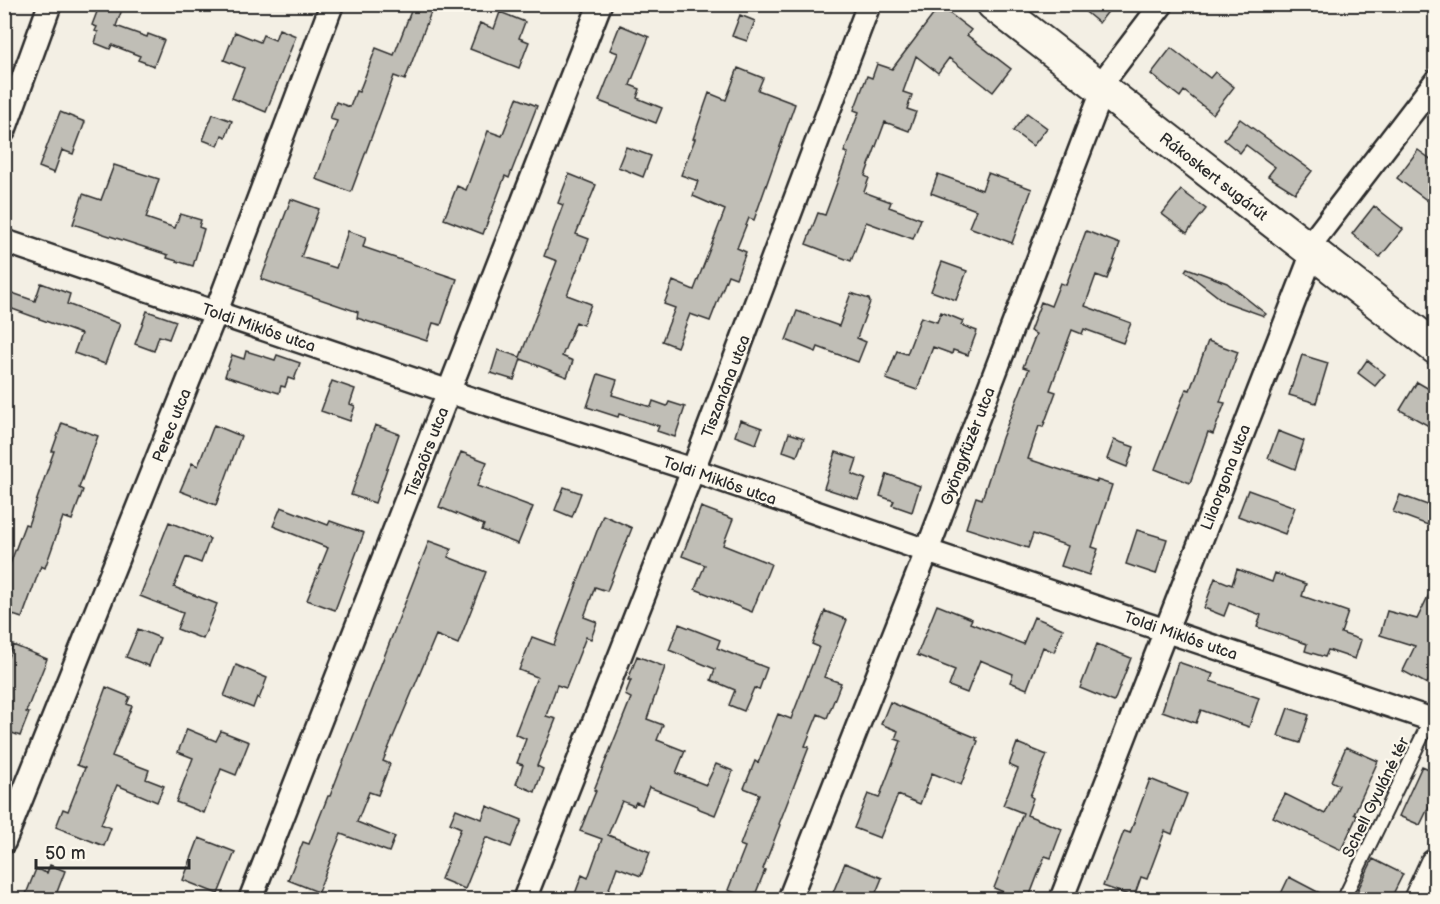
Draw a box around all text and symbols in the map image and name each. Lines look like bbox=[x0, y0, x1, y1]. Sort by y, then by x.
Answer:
street label: Rákoskert sugárút bbox=[1155, 129, 1271, 225]
street label: Toldi Miklós utca bbox=[199, 300, 318, 357]
street label: Tiszanána utca bbox=[698, 332, 755, 441]
street label: Gyöngyfüzér utca bbox=[937, 385, 1000, 508]
street label: Perec utca bbox=[149, 386, 196, 465]
street label: Tiszaörs utca bbox=[401, 405, 453, 500]
street label: Lilaorgona utca bbox=[1198, 422, 1255, 533]
street label: Toldi Miklós utca bbox=[660, 453, 779, 510]
street label: Toldi Miklós utca bbox=[1121, 608, 1240, 665]
street label: Schell Gyuláné tér bbox=[1339, 734, 1414, 861]
scale bar bbox=[36, 832, 189, 870]
text: 50 m bbox=[45, 843, 86, 864]

